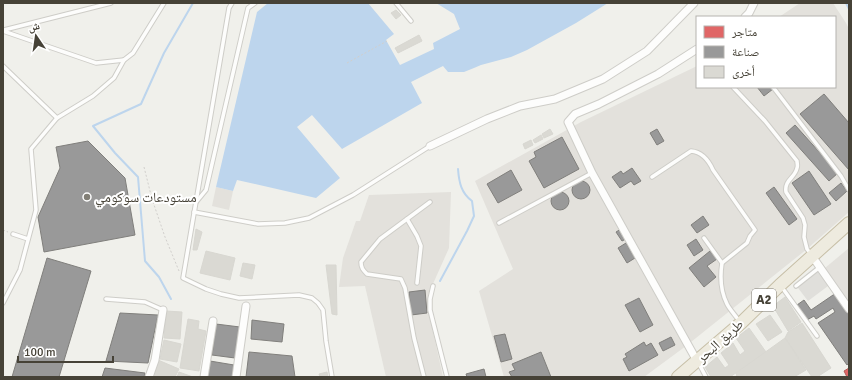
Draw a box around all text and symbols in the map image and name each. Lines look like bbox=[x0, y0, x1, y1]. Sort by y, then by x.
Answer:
north arrow bbox=[16, 16, 56, 56]
legend bbox=[696, 16, 836, 88]
text: ش bbox=[27, 19, 42, 35]
text: متاجر bbox=[731, 25, 757, 40]
text: صناعة bbox=[732, 45, 759, 60]
text: أخرى bbox=[732, 65, 755, 80]
place label: مستودعات سوكومي bbox=[95, 189, 197, 208]
marker: مستودعات سوكومي bbox=[82, 192, 92, 202]
road number: A2 bbox=[752, 289, 776, 311]
street label: طريق البحر bbox=[692, 316, 748, 368]
scale bar bbox=[18, 338, 113, 364]
text: 100 m bbox=[24, 345, 56, 360]

